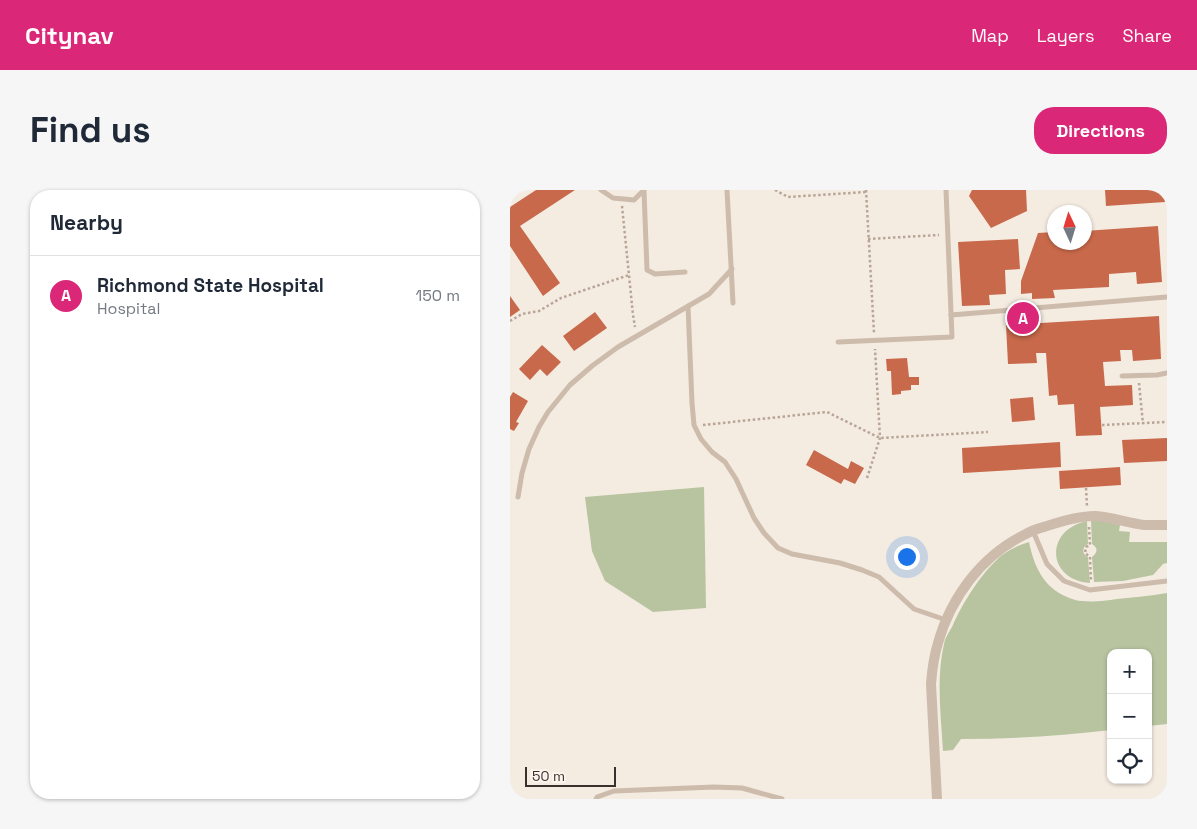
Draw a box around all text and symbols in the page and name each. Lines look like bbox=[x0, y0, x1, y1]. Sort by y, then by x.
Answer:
text: Citynav bbox=[25, 20, 114, 51]
text: Map bbox=[971, 24, 1009, 47]
text: Layers bbox=[1037, 24, 1094, 47]
text: Share bbox=[1122, 24, 1172, 47]
button: Directions bbox=[1034, 107, 1167, 154]
text: Find us bbox=[30, 108, 151, 152]
north arrow bbox=[1047, 205, 1092, 250]
text: Nearby bbox=[50, 209, 123, 236]
text: Richmond State Hospital bbox=[97, 273, 324, 298]
text: A bbox=[61, 285, 71, 306]
text: 150 m bbox=[416, 285, 460, 306]
text: Hospital bbox=[97, 298, 160, 319]
pin: A bbox=[1007, 299, 1039, 337]
your location bbox=[894, 544, 920, 570]
map controls bbox=[1107, 649, 1152, 784]
button: + bbox=[1107, 649, 1152, 694]
button: − bbox=[1107, 694, 1152, 739]
button: locate bbox=[1107, 739, 1152, 784]
scale bar bbox=[525, 764, 616, 787]
text: 50 m bbox=[532, 767, 565, 785]

